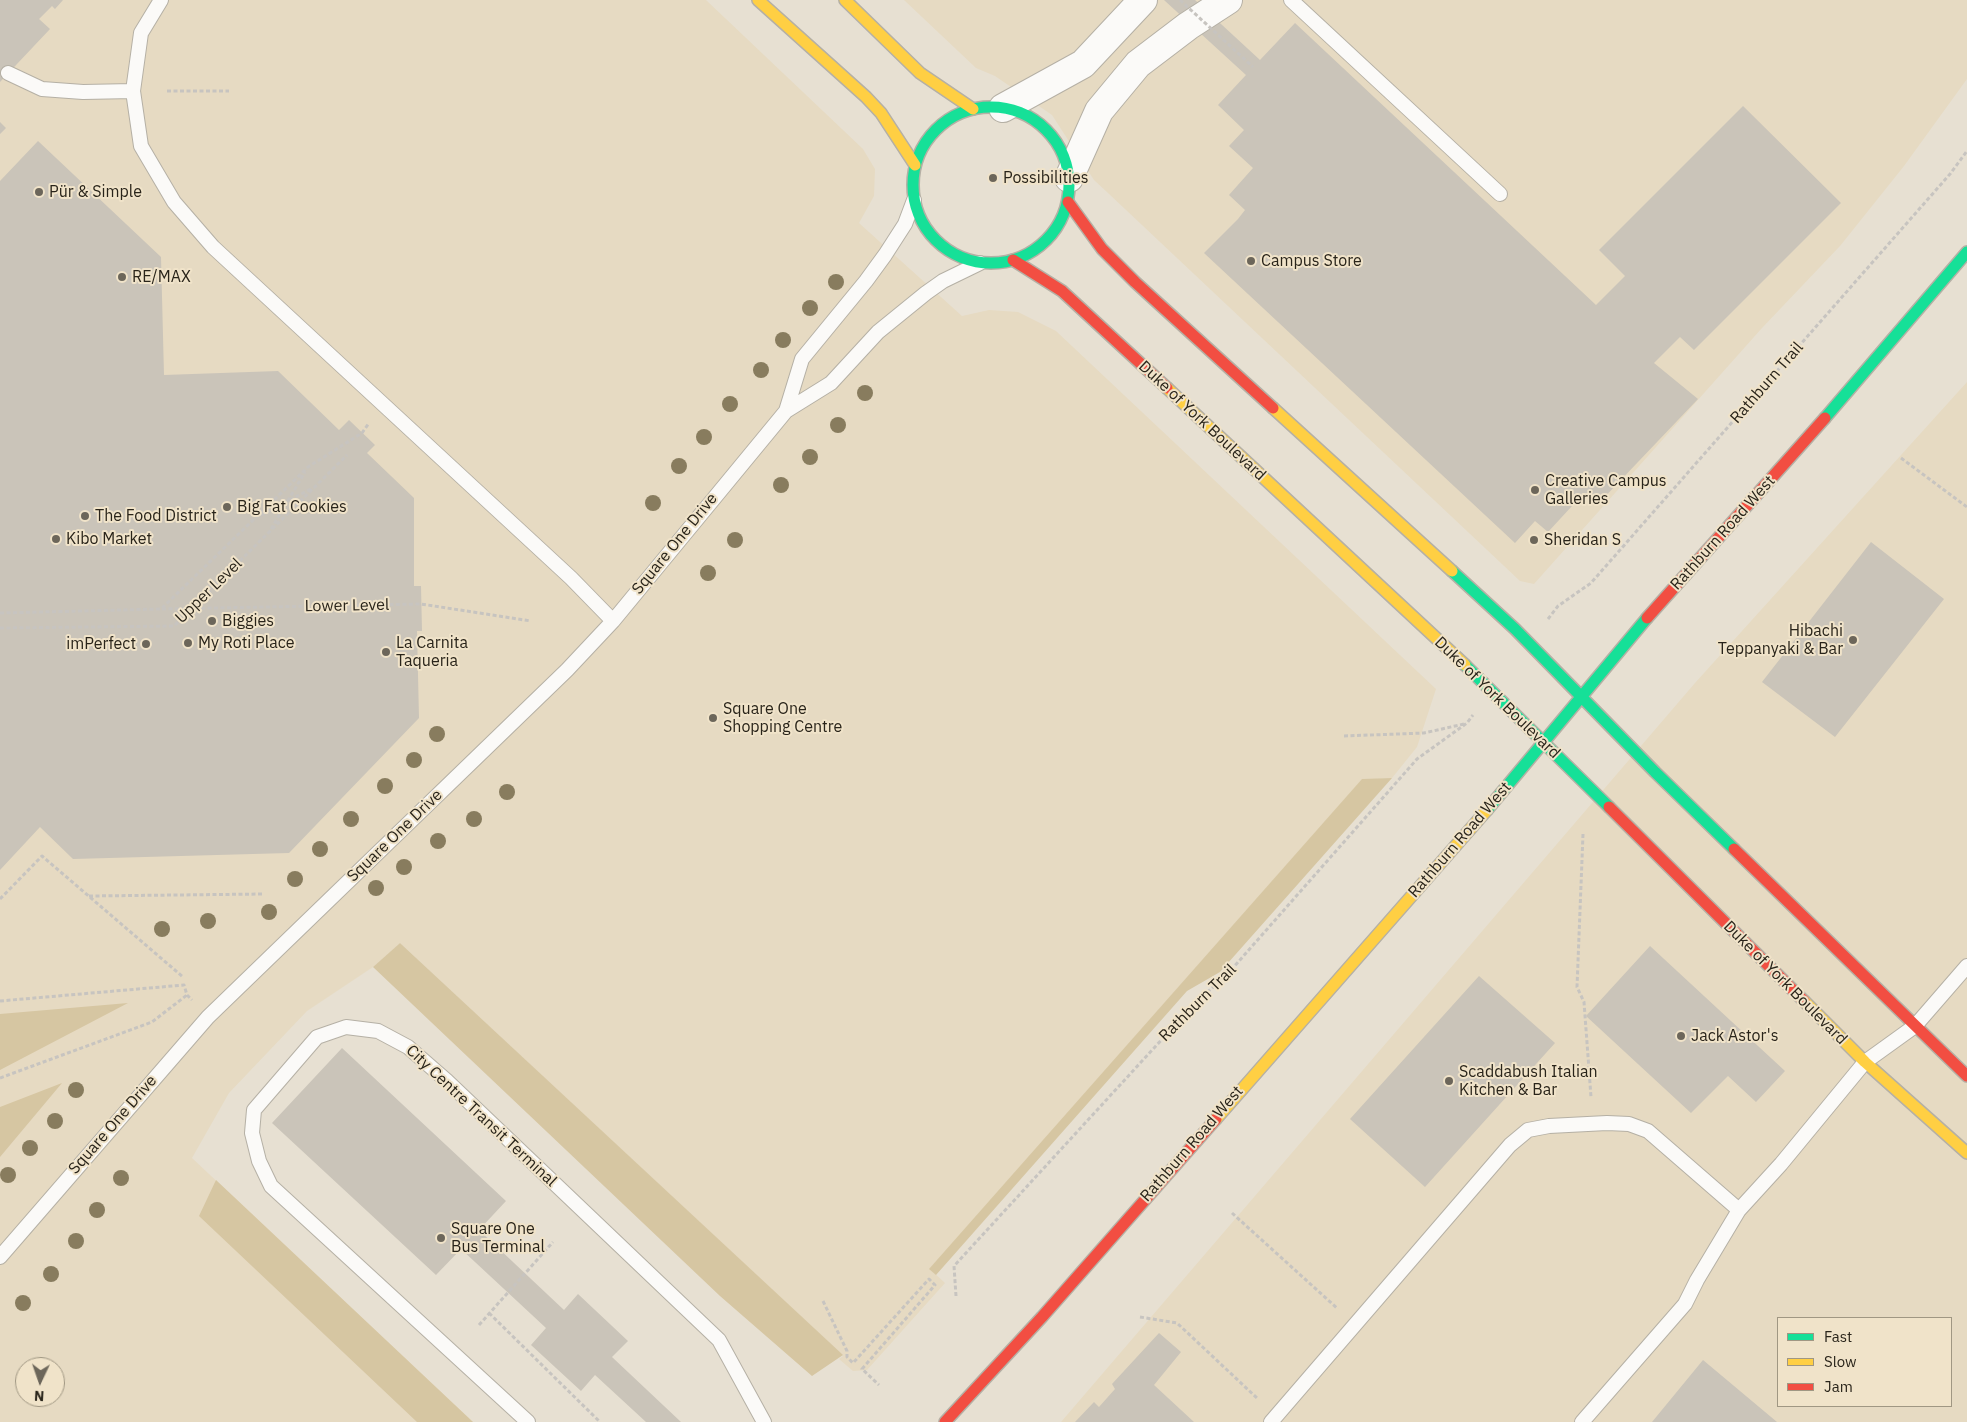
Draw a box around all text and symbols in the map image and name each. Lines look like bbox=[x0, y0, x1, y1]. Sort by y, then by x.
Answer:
place label: Possibilities bbox=[1003, 168, 1089, 188]
marker: Possibilities bbox=[987, 172, 999, 184]
place label: Pür & Simple bbox=[49, 182, 142, 202]
marker: Pür & Simple bbox=[33, 186, 45, 198]
place label: Campus Store bbox=[1261, 251, 1362, 271]
marker: Campus Store bbox=[1245, 255, 1257, 267]
place label: RE/MAX bbox=[132, 267, 191, 287]
marker: RE/MAX bbox=[116, 271, 128, 283]
street label: Rathburn Trail bbox=[1726, 338, 1808, 428]
street label: Duke of York Boulevard bbox=[1134, 357, 1270, 485]
place label: Creative Campus Galleries bbox=[1545, 471, 1667, 509]
street label: Rathburn Road West bbox=[1667, 472, 1779, 594]
marker: Creative Campus Galleries bbox=[1529, 484, 1541, 496]
street label: Square One Drive bbox=[628, 490, 722, 598]
place label: Big Fat Cookies bbox=[237, 497, 347, 517]
marker: Big Fat Cookies bbox=[221, 501, 233, 513]
place label: The Food District bbox=[95, 506, 217, 526]
marker: The Food District bbox=[79, 510, 91, 522]
place label: Kibo Market bbox=[66, 529, 152, 549]
place label: Sheridan S bbox=[1544, 530, 1621, 550]
marker: Kibo Market bbox=[50, 533, 62, 545]
marker: Sheridan S bbox=[1528, 534, 1540, 546]
street label: Upper Level bbox=[172, 554, 246, 628]
street label: Lower Level bbox=[304, 596, 390, 616]
place label: Biggies bbox=[222, 611, 274, 631]
marker: Biggies bbox=[206, 615, 218, 627]
place label: Hibachi Teppanyaki & Bar bbox=[1718, 621, 1843, 659]
place label: My Roti Place bbox=[198, 633, 294, 653]
place label: La Carnita Taqueria bbox=[396, 633, 468, 671]
street label: Duke of York Boulevard bbox=[1430, 633, 1564, 763]
place label: imPerfect bbox=[66, 634, 136, 654]
marker: Hibachi Teppanyaki & Bar bbox=[1847, 634, 1859, 646]
marker: My Roti Place bbox=[182, 637, 194, 649]
marker: imPerfect bbox=[140, 638, 152, 650]
marker: La Carnita Taqueria bbox=[380, 646, 392, 658]
place label: Square One Shopping Centre bbox=[723, 699, 842, 737]
marker: Square One Shopping Centre bbox=[707, 712, 719, 724]
street label: Rathburn Road West bbox=[1405, 778, 1515, 902]
street label: Square One Drive bbox=[343, 786, 447, 886]
street label: Duke of York Boulevard bbox=[1719, 917, 1851, 1049]
street label: Rathburn Trail bbox=[1155, 960, 1241, 1046]
place label: Jack Astor's bbox=[1691, 1026, 1778, 1046]
marker: Jack Astor's bbox=[1675, 1030, 1687, 1042]
street label: City Centre Transit Terminal bbox=[402, 1041, 560, 1191]
place label: Scaddabush Italian Kitchen & Bar bbox=[1459, 1062, 1598, 1100]
street label: Square One Drive bbox=[65, 1072, 161, 1178]
marker: Scaddabush Italian Kitchen & Bar bbox=[1443, 1075, 1455, 1087]
street label: Rathburn Road West bbox=[1137, 1082, 1247, 1206]
place label: Square One Bus Terminal bbox=[451, 1219, 545, 1257]
marker: Square One Bus Terminal bbox=[435, 1232, 447, 1244]
legend bbox=[1777, 1317, 1952, 1407]
text: Fast bbox=[1824, 1327, 1852, 1346]
text: Slow bbox=[1824, 1352, 1857, 1371]
north arrow bbox=[15, 1357, 65, 1407]
text: Jam bbox=[1824, 1377, 1853, 1396]
text: N bbox=[34, 1387, 45, 1405]

